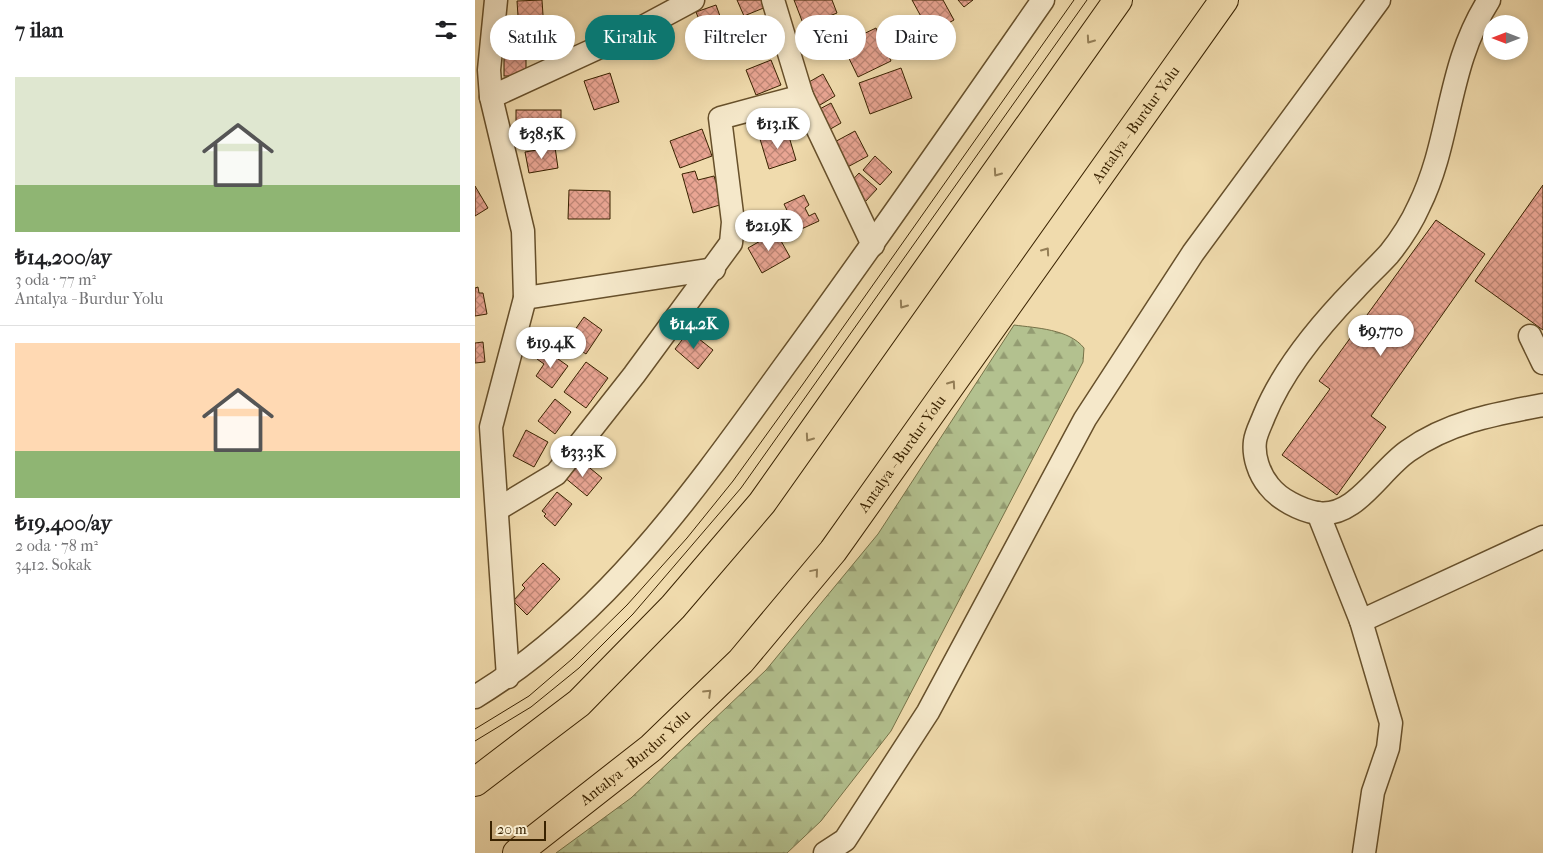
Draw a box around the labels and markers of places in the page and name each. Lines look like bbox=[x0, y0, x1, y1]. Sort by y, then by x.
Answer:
pin: ₺13.1K bbox=[737, 108, 819, 150]
pin: ₺38.5K bbox=[501, 118, 583, 160]
pin: ₺21.9K bbox=[728, 210, 810, 252]
pin: ₺14.2K bbox=[653, 308, 735, 350]
pin: ₺9,770 bbox=[1340, 314, 1422, 357]
pin: ₺19.4K bbox=[510, 326, 592, 369]
pin: ₺33.3K bbox=[542, 436, 624, 478]

